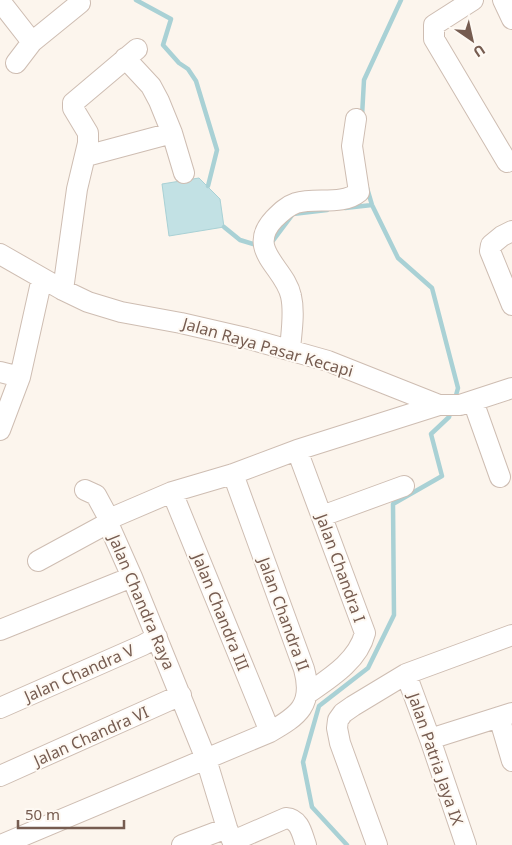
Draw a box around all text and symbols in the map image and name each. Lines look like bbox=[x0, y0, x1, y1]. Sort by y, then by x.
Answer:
north arrow bbox=[447, 15, 497, 65]
text: U bbox=[470, 40, 489, 62]
street label: Jalan Raya Pasar Kecapi bbox=[178, 312, 356, 382]
street label: Jalan Chandra I bbox=[310, 509, 371, 625]
street label: Jalan Chandra Raya bbox=[103, 529, 180, 673]
street label: Jalan Chandra III bbox=[187, 548, 255, 674]
street label: Jalan Chandra II bbox=[253, 552, 315, 674]
street label: Jalan Chandra V bbox=[19, 639, 138, 708]
street label: Jalan Patria Jaya IX bbox=[402, 688, 469, 829]
street label: Jalan Chandra VI bbox=[28, 701, 152, 772]
scale bar bbox=[18, 798, 124, 830]
text: 50 m bbox=[25, 804, 60, 824]

